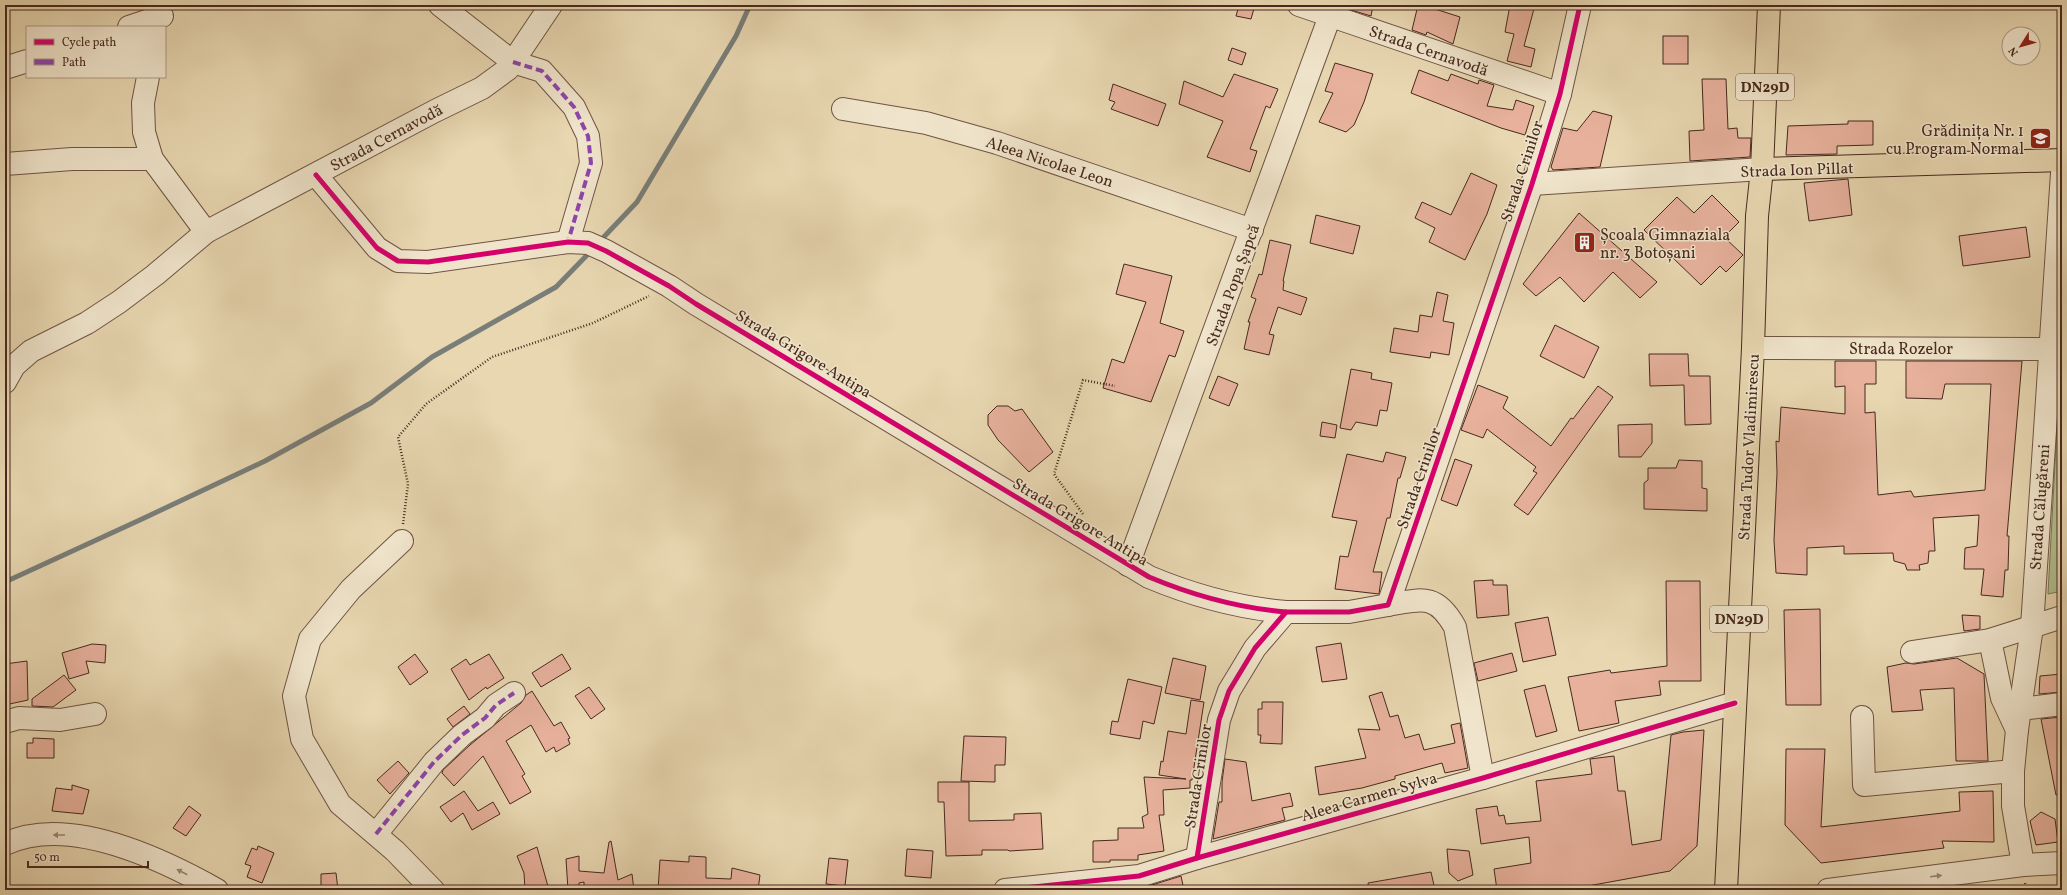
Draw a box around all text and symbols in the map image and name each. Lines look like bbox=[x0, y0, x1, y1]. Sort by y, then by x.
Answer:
street label: Strada Cernavodă bbox=[1366, 21, 1491, 83]
legend bbox=[26, 26, 166, 78]
north arrow bbox=[2001, 26, 2041, 66]
text: Cycle path bbox=[62, 35, 117, 51]
text: N bbox=[2006, 43, 2023, 59]
text: Path bbox=[62, 55, 86, 71]
road number: DN29D bbox=[1736, 74, 1794, 100]
street label: Strada Cernavodă bbox=[327, 100, 447, 178]
street label: Strada Crinilor bbox=[1496, 118, 1550, 225]
place label: Grădinița Nr. 1 cu Program Normal bbox=[1886, 121, 2024, 161]
school or university icon: Grădinița Nr. 1 cu Program Normal bbox=[2027, 126, 2053, 152]
street label: Aleea Nicolae Leon bbox=[983, 132, 1116, 194]
street label: Strada Ion Pillat bbox=[1740, 158, 1854, 184]
street label: Strada Popa Șapcă bbox=[1202, 222, 1266, 350]
place label: Școala Gimnaziala nr. 3 Botoșani bbox=[1600, 225, 1730, 265]
building icon: Școala Gimnaziala nr. 3 Botoșani bbox=[1571, 230, 1597, 256]
street label: Strada Grigore Antipa bbox=[731, 305, 875, 404]
street label: Strada Rozelor bbox=[1849, 339, 1953, 361]
street label: Strada Tudor Vladimirescu bbox=[1734, 353, 1766, 541]
street label: Strada Crinilor bbox=[1392, 425, 1448, 532]
street label: Strada Călugăreni bbox=[2026, 443, 2056, 571]
street label: Strada Grigore Antipa bbox=[1008, 473, 1152, 572]
road number: DN29D bbox=[1710, 606, 1768, 632]
street label: Strada Crinilor bbox=[1180, 722, 1218, 830]
street label: Aleea Carmen Sylva bbox=[1299, 768, 1440, 828]
one-way arrow bbox=[52, 832, 65, 838]
scale bar bbox=[28, 843, 148, 869]
text: 50 m bbox=[34, 850, 60, 866]
one-way arrow bbox=[176, 869, 188, 875]
one-way arrow bbox=[1930, 873, 1942, 879]

